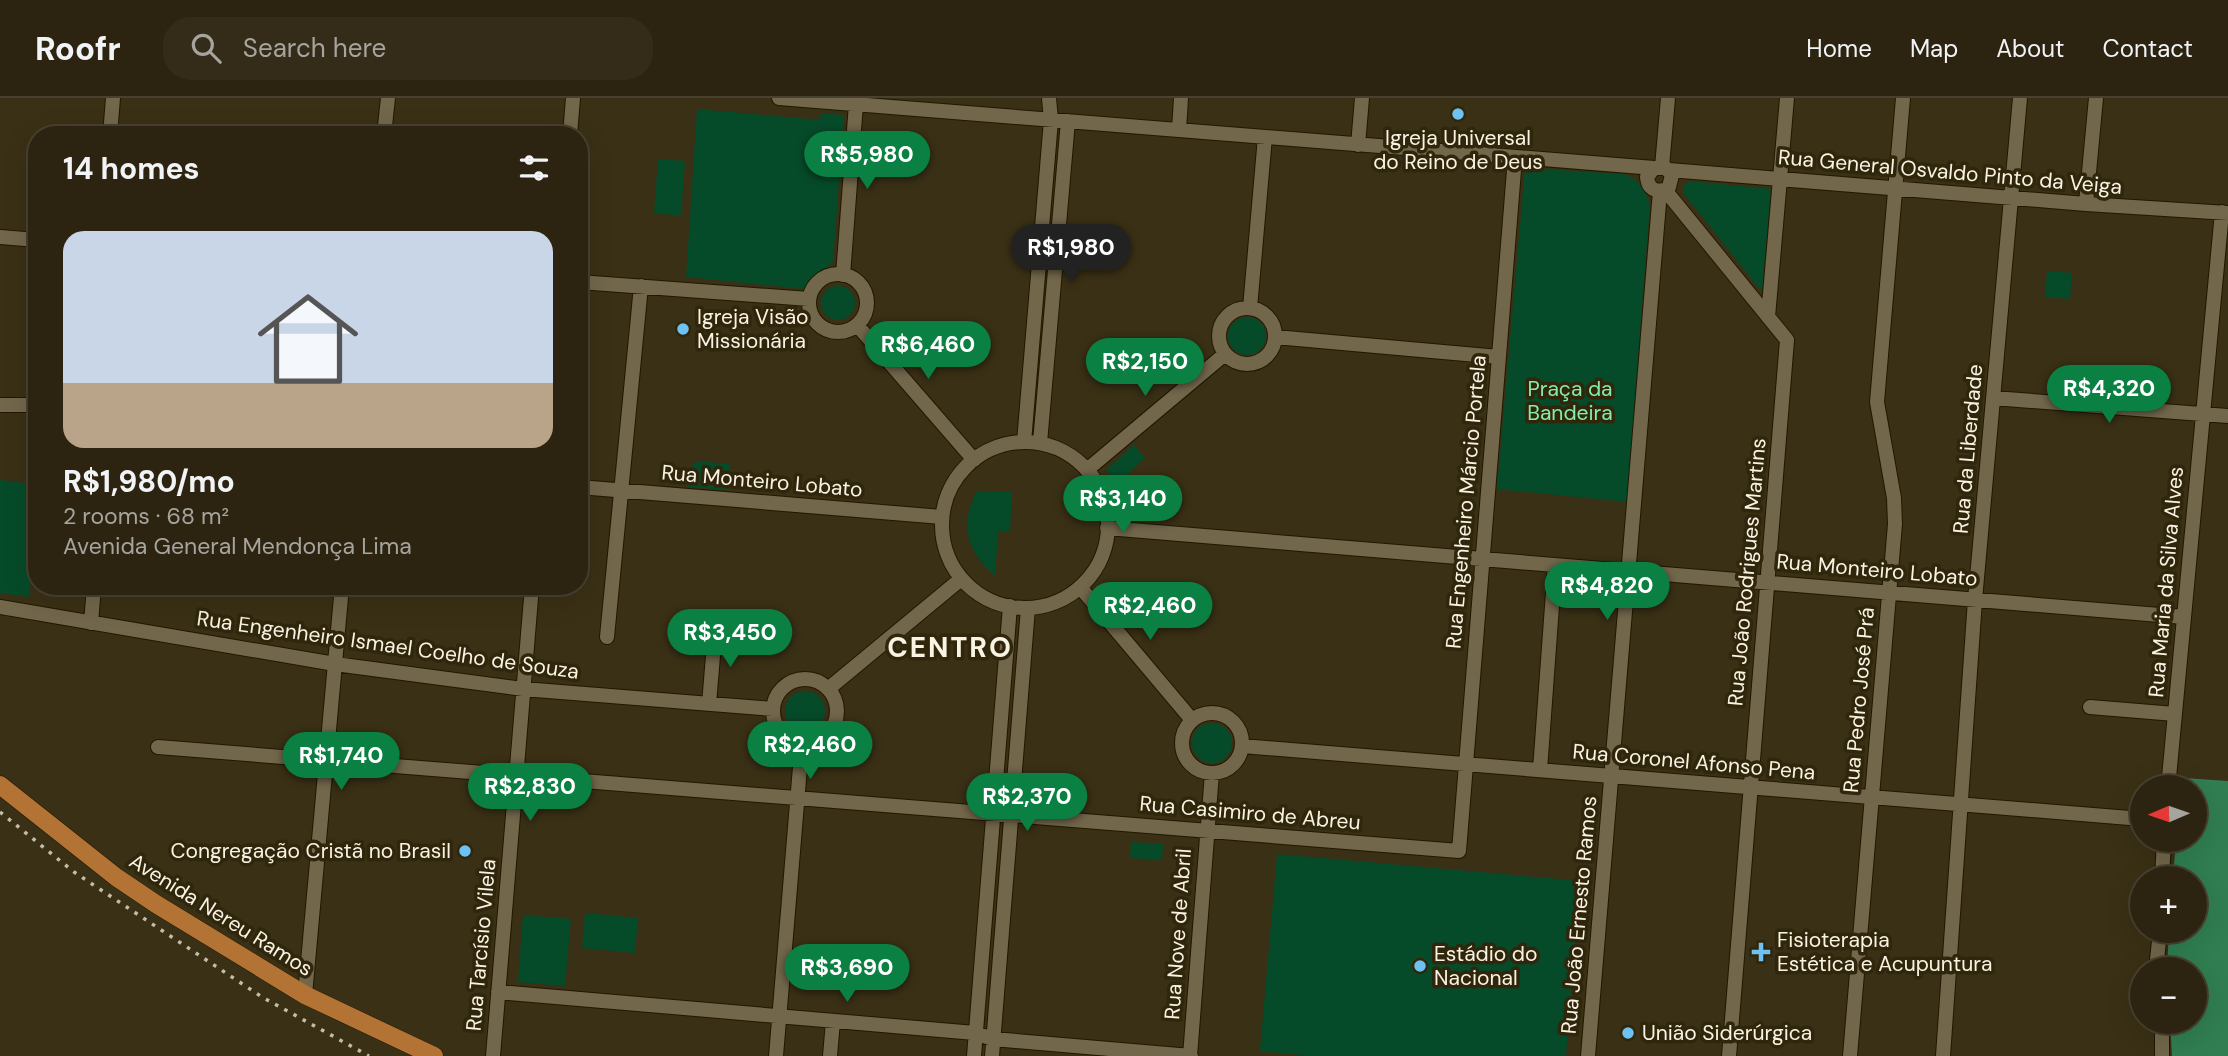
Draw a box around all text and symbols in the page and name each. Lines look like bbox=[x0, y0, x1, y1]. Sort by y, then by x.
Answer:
search box bbox=[163, 17, 653, 80]
text: Roofr bbox=[35, 27, 121, 70]
icon: search bbox=[187, 29, 225, 67]
text: Search here bbox=[243, 31, 386, 65]
text: Home bbox=[1806, 33, 1872, 64]
text: Map bbox=[1910, 33, 1958, 64]
text: About bbox=[1996, 33, 2065, 64]
text: Contact bbox=[2103, 33, 2193, 64]
marker: Igreja Universal do Reino de Deus bbox=[1450, 106, 1466, 122]
place label: Igreja Universal do Reino de Deus bbox=[1373, 124, 1543, 176]
pin: R$5,980 bbox=[802, 132, 932, 191]
text: R$5,980 bbox=[820, 139, 914, 169]
street label: Rua General Osvaldo Pinto da Veiga bbox=[1777, 143, 2123, 201]
text: 14 homes bbox=[63, 149, 200, 188]
icon: filters bbox=[515, 149, 553, 187]
pin: R$1,980 bbox=[1006, 225, 1136, 284]
text: R$1,980 bbox=[1027, 232, 1115, 262]
icon: home bbox=[245, 276, 371, 402]
place label: Igreja Visão Missionária bbox=[697, 303, 809, 355]
marker: Igreja Visão Missionária bbox=[675, 321, 691, 337]
pin: R$6,460 bbox=[863, 322, 993, 381]
text: R$6,460 bbox=[881, 329, 975, 359]
pin: R$2,150 bbox=[1080, 338, 1210, 398]
text: R$2,150 bbox=[1102, 346, 1188, 376]
street label: Rua Engenheiro Márcio Portela bbox=[1439, 354, 1493, 650]
street label: Rua da Liberdade bbox=[1947, 363, 1989, 535]
pin: R$4,320 bbox=[2044, 366, 2174, 425]
text: R$4,320 bbox=[2063, 373, 2155, 403]
park label: Praça da Bandeira bbox=[1527, 375, 1613, 427]
street label: Rua João Rodrigues Martins bbox=[1721, 437, 1773, 707]
street label: Rua Monteiro Lobato bbox=[660, 458, 864, 504]
text: R$1,980/mo bbox=[63, 462, 235, 501]
street label: Rua Maria da Silva Alves bbox=[2142, 465, 2190, 699]
pin: R$3,140 bbox=[1058, 476, 1188, 535]
text: R$3,140 bbox=[1079, 483, 1167, 513]
text: 2 rooms · 68 m² bbox=[63, 501, 229, 531]
text: Avenida General Mendonça Lima bbox=[63, 531, 412, 561]
street label: Rua Monteiro Lobato bbox=[1775, 547, 1979, 593]
pin: R$4,820 bbox=[1542, 562, 1672, 622]
text: R$4,820 bbox=[1561, 570, 1653, 600]
pin: R$2,460 bbox=[1085, 582, 1215, 642]
text: R$2,460 bbox=[1103, 590, 1197, 620]
street label: Rua Engenheiro Ismael Coelho de Souza bbox=[195, 604, 581, 686]
street label: Rua Pedro José Prá bbox=[1837, 606, 1881, 794]
pin: R$3,450 bbox=[665, 610, 795, 669]
text: R$3,450 bbox=[683, 617, 777, 647]
district label: CENTRO bbox=[887, 629, 1013, 666]
pin: R$2,460 bbox=[745, 722, 875, 781]
text: R$2,460 bbox=[763, 729, 857, 759]
pin: R$1,740 bbox=[276, 732, 406, 792]
street label: Rua Coronel Afonso Pena bbox=[1572, 737, 1816, 787]
text: R$1,740 bbox=[299, 740, 383, 770]
pin: R$2,830 bbox=[465, 764, 595, 823]
text: R$2,830 bbox=[484, 771, 576, 801]
pin: R$2,370 bbox=[962, 774, 1092, 833]
north arrow bbox=[2130, 775, 2207, 852]
map controls bbox=[2130, 775, 2207, 1034]
text: R$2,370 bbox=[982, 781, 1072, 811]
street label: Rua Casimiro de Abreu bbox=[1138, 789, 1362, 837]
street label: Rua João Ernesto Ramos bbox=[1555, 795, 1603, 1035]
place label: Congregação Cristã no Brasil bbox=[170, 837, 451, 865]
marker: Congregação Cristã no Brasil bbox=[457, 843, 473, 859]
street label: Avenida Nereu Ramos bbox=[124, 847, 318, 983]
street label: Rua Nove de Abril bbox=[1158, 848, 1198, 1020]
street label: Rua Tarcísio Vilela bbox=[460, 858, 502, 1032]
button: + bbox=[2130, 866, 2207, 943]
place label: Fisioterapia Estética e Acupuntura bbox=[1777, 926, 1992, 978]
place label: Estádio do Nacional bbox=[1434, 940, 1537, 992]
marker: Fisioterapia Estética e Acupuntura bbox=[1751, 942, 1771, 962]
pin: R$3,690 bbox=[782, 944, 912, 1004]
text: R$3,690 bbox=[801, 952, 893, 982]
button: − bbox=[2130, 957, 2207, 1034]
marker: Estádio do Nacional bbox=[1412, 958, 1428, 974]
place label: União Siderúrgica bbox=[1642, 1019, 1812, 1047]
marker: União Siderúrgica bbox=[1620, 1025, 1636, 1041]

